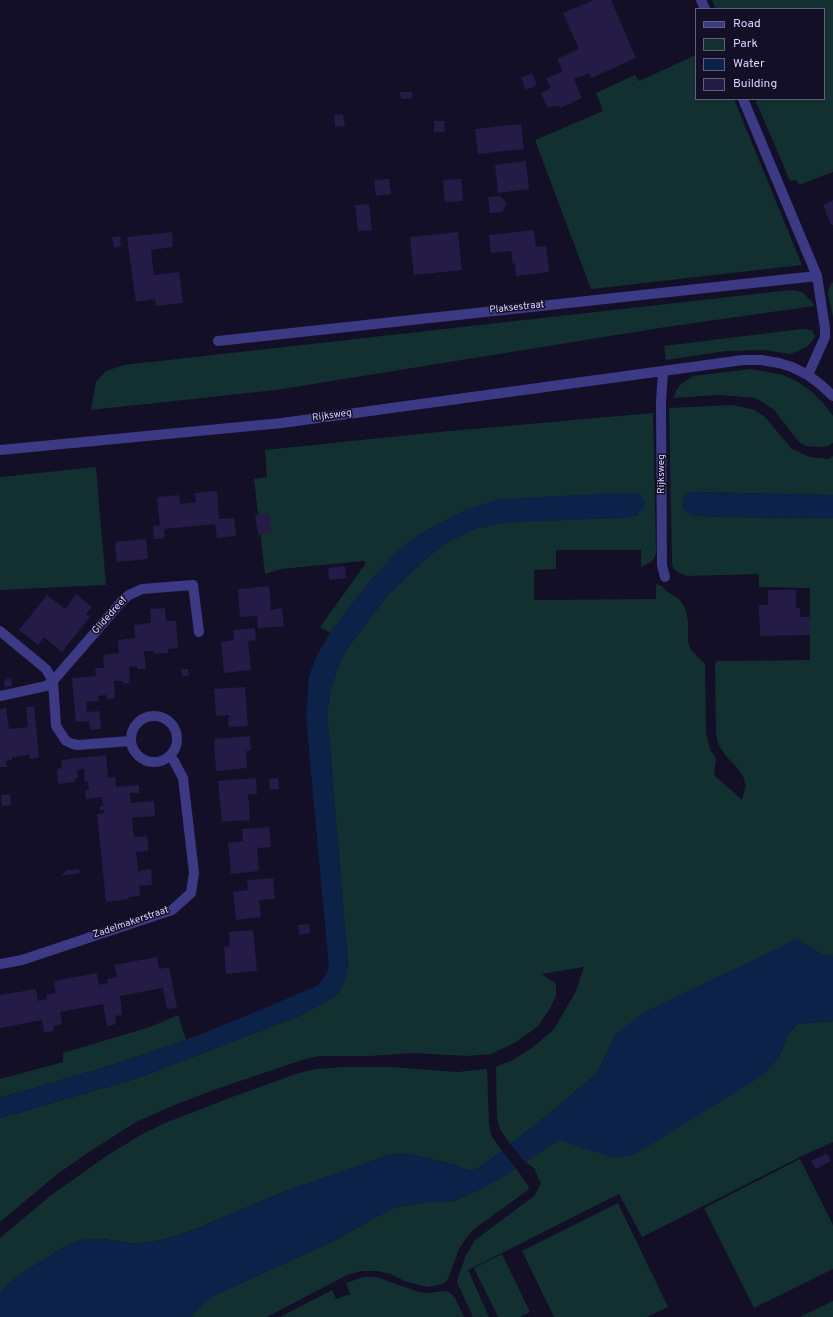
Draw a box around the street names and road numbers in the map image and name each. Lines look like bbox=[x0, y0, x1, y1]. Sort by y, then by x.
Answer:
street label: Plaksestraat bbox=[489, 299, 545, 317]
street label: Rijksweg bbox=[311, 407, 353, 425]
street label: Rijksweg bbox=[656, 454, 668, 494]
street label: Gildedreef bbox=[90, 595, 130, 637]
street label: Zadelmakerstraat bbox=[91, 904, 171, 942]

